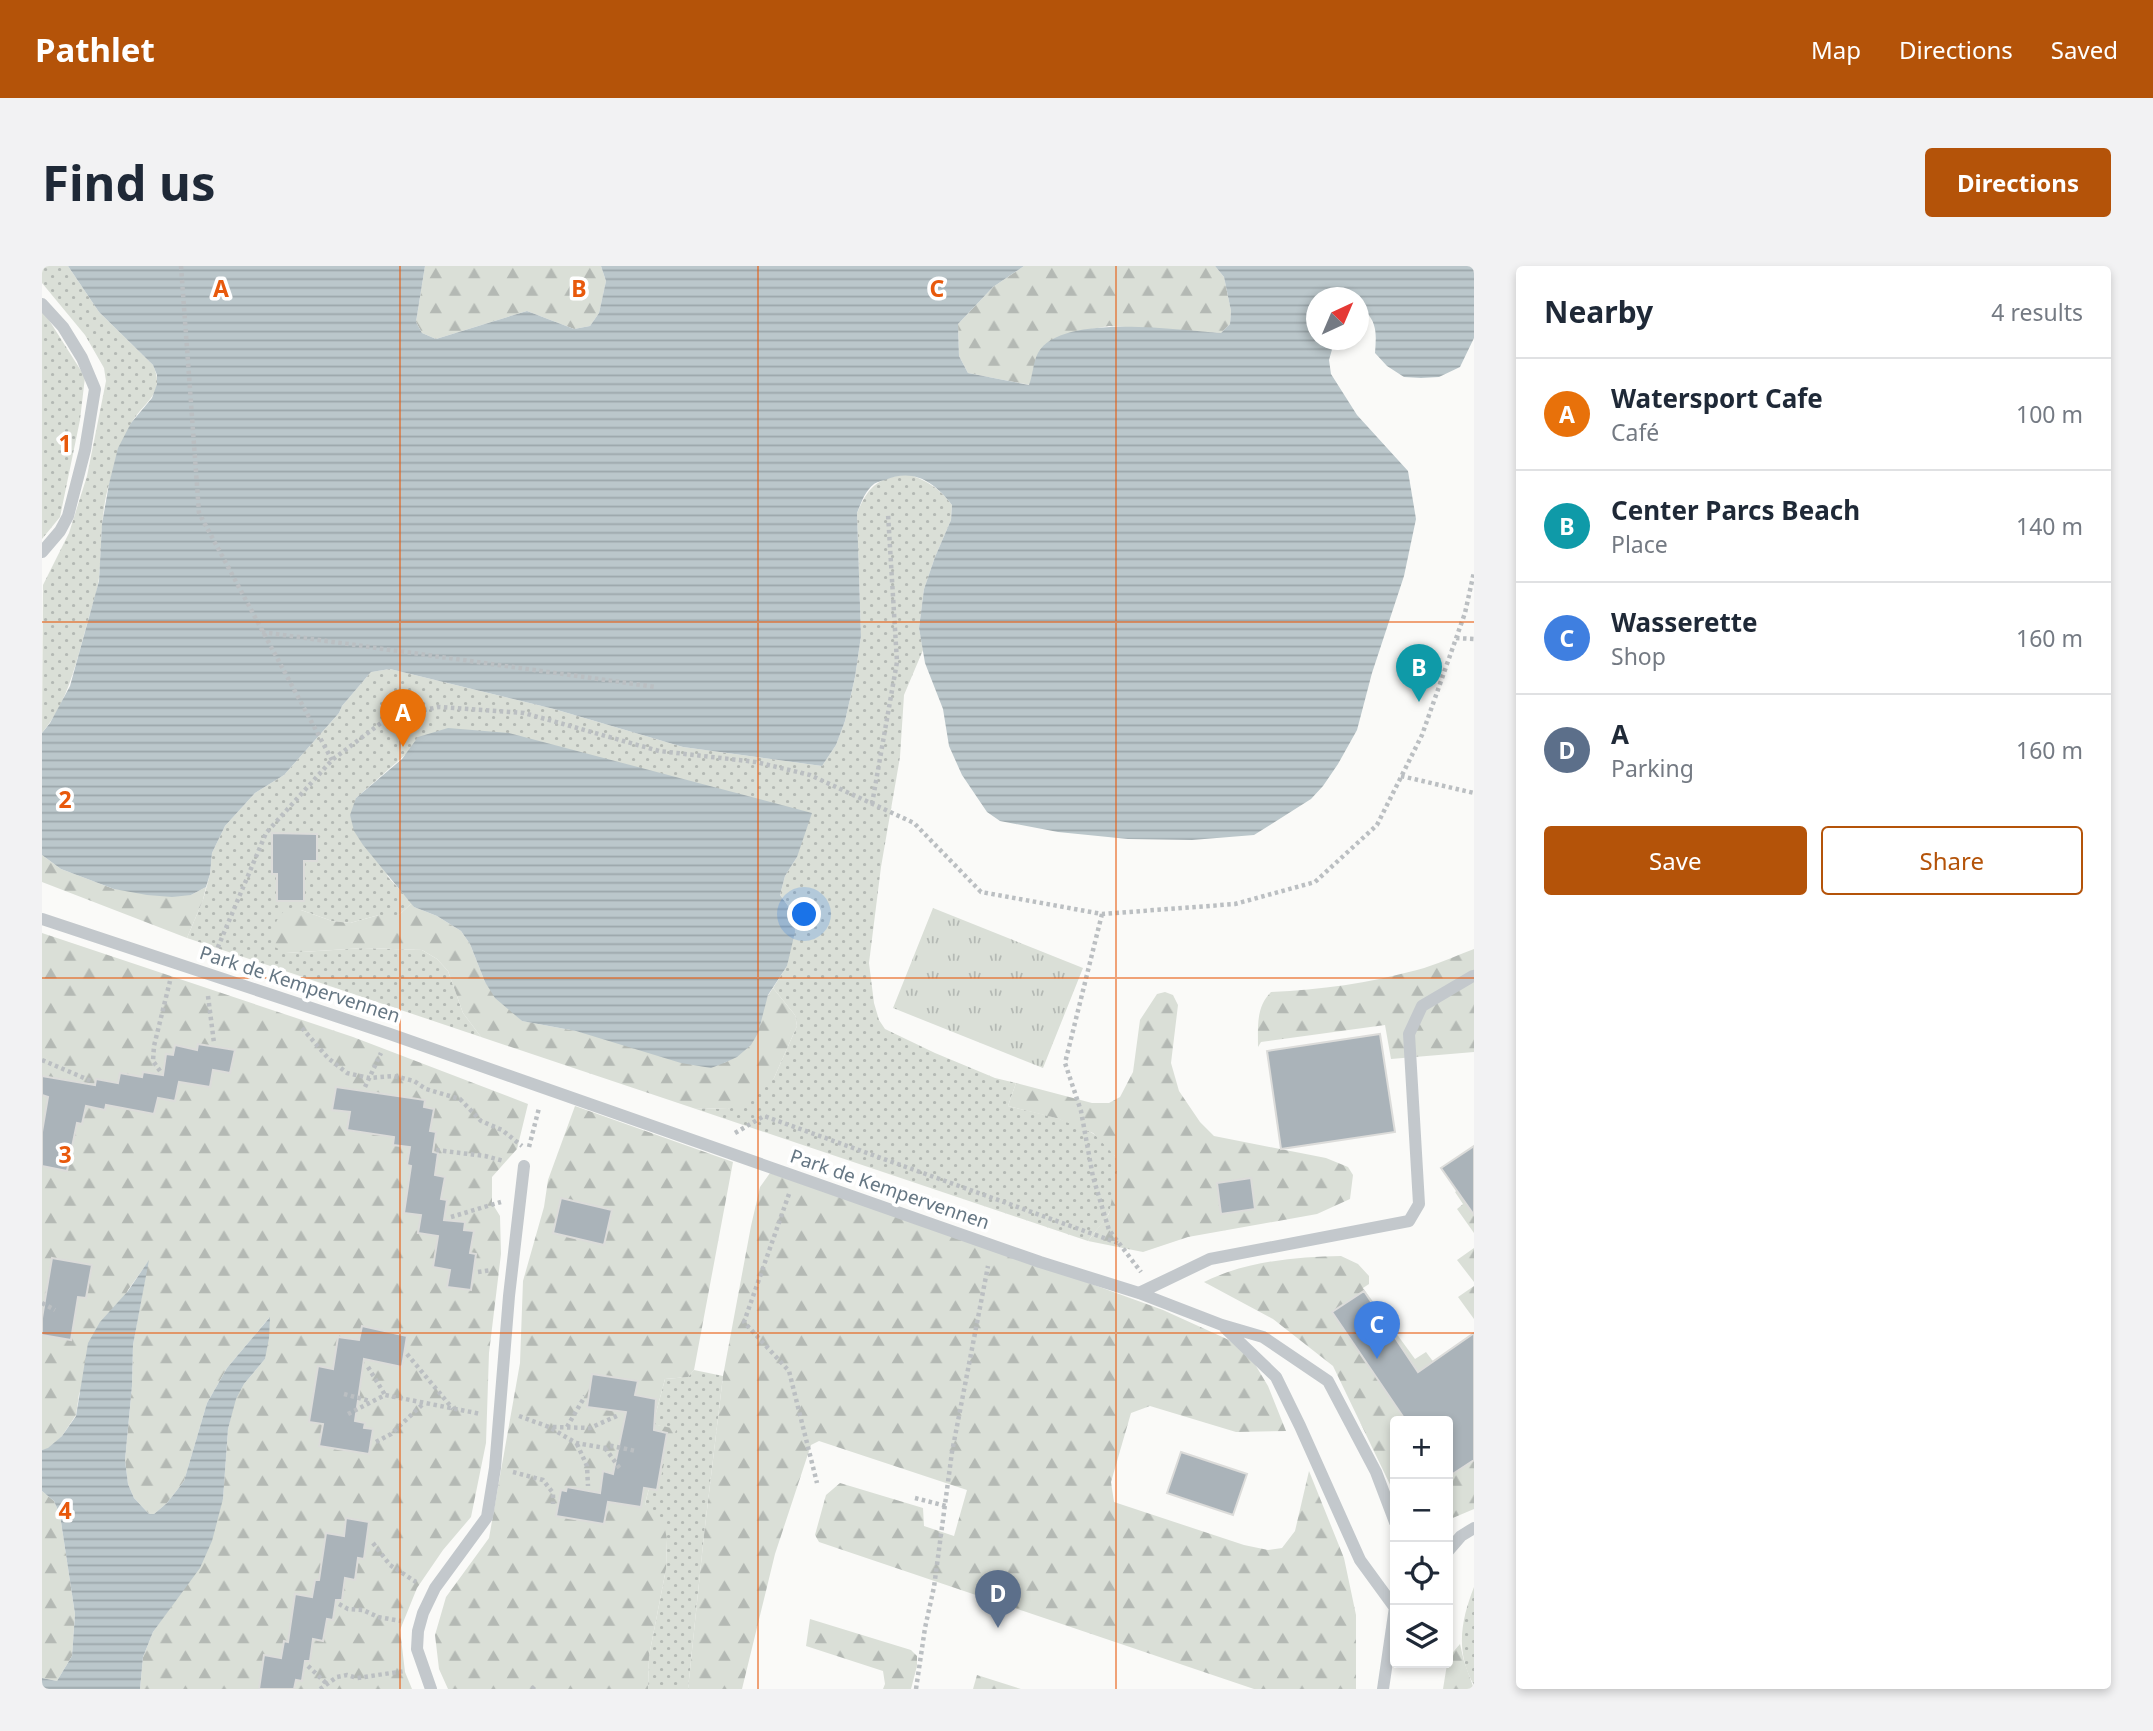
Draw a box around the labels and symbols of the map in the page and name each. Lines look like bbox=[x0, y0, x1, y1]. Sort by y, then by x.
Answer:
text: A bbox=[213, 272, 229, 304]
text: B bbox=[571, 272, 587, 304]
text: C bbox=[930, 272, 945, 304]
north arrow bbox=[1306, 287, 1369, 350]
text: 1 bbox=[58, 427, 72, 459]
pin: B bbox=[1396, 644, 1442, 702]
pin: A bbox=[380, 689, 426, 747]
text: 2 bbox=[58, 783, 72, 815]
your location bbox=[787, 897, 821, 931]
street label: Park de Kempervennen bbox=[196, 939, 404, 1029]
text: 3 bbox=[58, 1138, 72, 1170]
street label: Park de Kempervennen bbox=[787, 1143, 993, 1235]
pin: C bbox=[1354, 1301, 1400, 1359]
text: 4 bbox=[58, 1494, 72, 1526]
pin: D bbox=[975, 1570, 1021, 1628]

